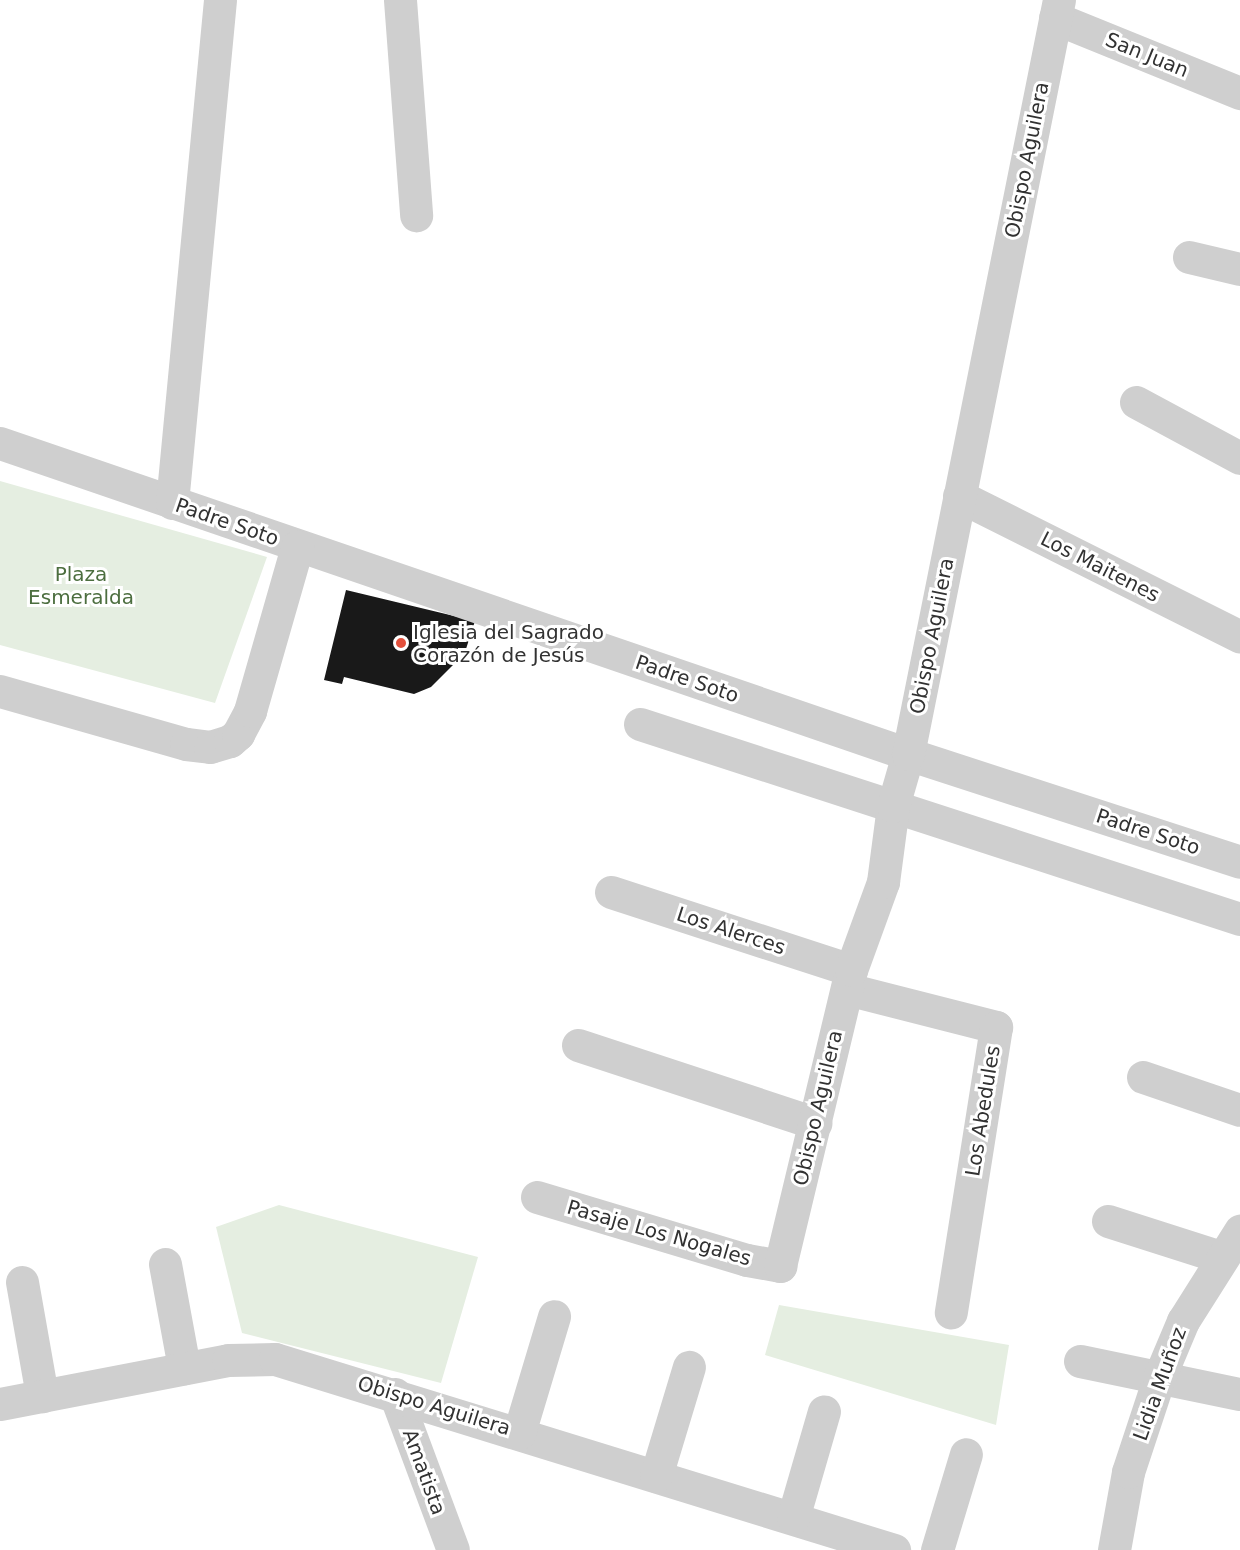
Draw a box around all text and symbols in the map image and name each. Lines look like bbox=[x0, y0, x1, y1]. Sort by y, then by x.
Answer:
street label: San Juan bbox=[1102, 27, 1192, 83]
street label: Obispo Aguilera bbox=[1000, 80, 1054, 240]
street label: Padre Soto bbox=[172, 493, 282, 551]
street label: Los Maitenes bbox=[1036, 527, 1164, 607]
street label: Obispo Aguilera bbox=[905, 556, 959, 716]
park label: Plaza Esmeralda bbox=[28, 562, 134, 609]
place label: Iglesia del Sagrado Corazón de Jesús bbox=[413, 620, 604, 667]
marker: Iglesia del Sagrado Corazón de Jesús bbox=[394, 636, 408, 650]
street label: Padre Soto bbox=[632, 650, 742, 708]
street label: Padre Soto bbox=[1093, 804, 1203, 860]
street label: Los Alerces bbox=[674, 902, 788, 960]
street label: Obispo Aguilera bbox=[788, 1028, 848, 1188]
street label: Los Abedules bbox=[961, 1044, 1005, 1178]
street label: Pasaje Los Nogales bbox=[564, 1195, 754, 1271]
street label: Lidia Muñoz bbox=[1128, 1324, 1192, 1444]
street label: Obispo Aguilera bbox=[355, 1371, 513, 1441]
street label: Amatista bbox=[397, 1426, 451, 1518]

